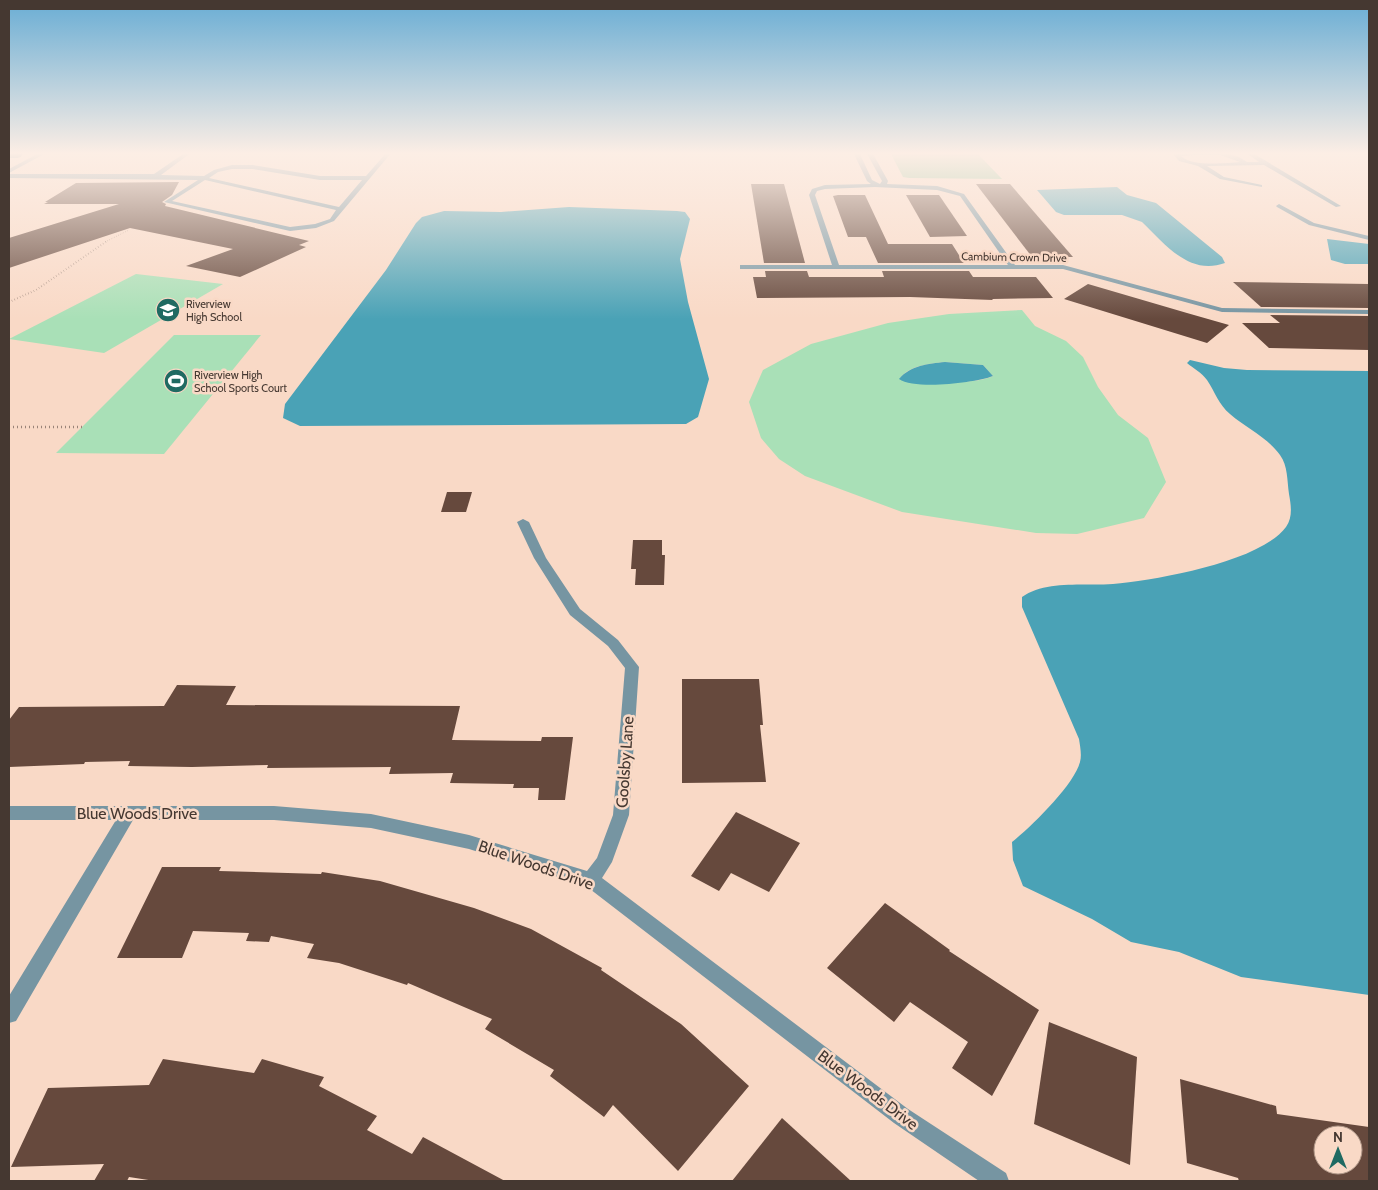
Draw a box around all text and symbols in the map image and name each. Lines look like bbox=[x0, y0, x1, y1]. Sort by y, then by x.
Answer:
street label: Cambium Crown Drive bbox=[961, 249, 1067, 265]
school or university icon: Riverview High School bbox=[155, 297, 181, 323]
place label: Riverview High School bbox=[186, 297, 242, 324]
sports icon: Riverview High School Sports Court bbox=[163, 368, 189, 394]
place label: Riverview High School Sports Court bbox=[194, 368, 287, 395]
street label: Goolsby Lane bbox=[612, 716, 638, 808]
street label: Blue Woods Drive bbox=[77, 804, 197, 823]
street label: Blue Woods Drive bbox=[476, 836, 596, 894]
street label: Blue Woods Drive bbox=[814, 1046, 922, 1134]
north arrow bbox=[1313, 1125, 1363, 1175]
text: N bbox=[1333, 1128, 1343, 1146]

